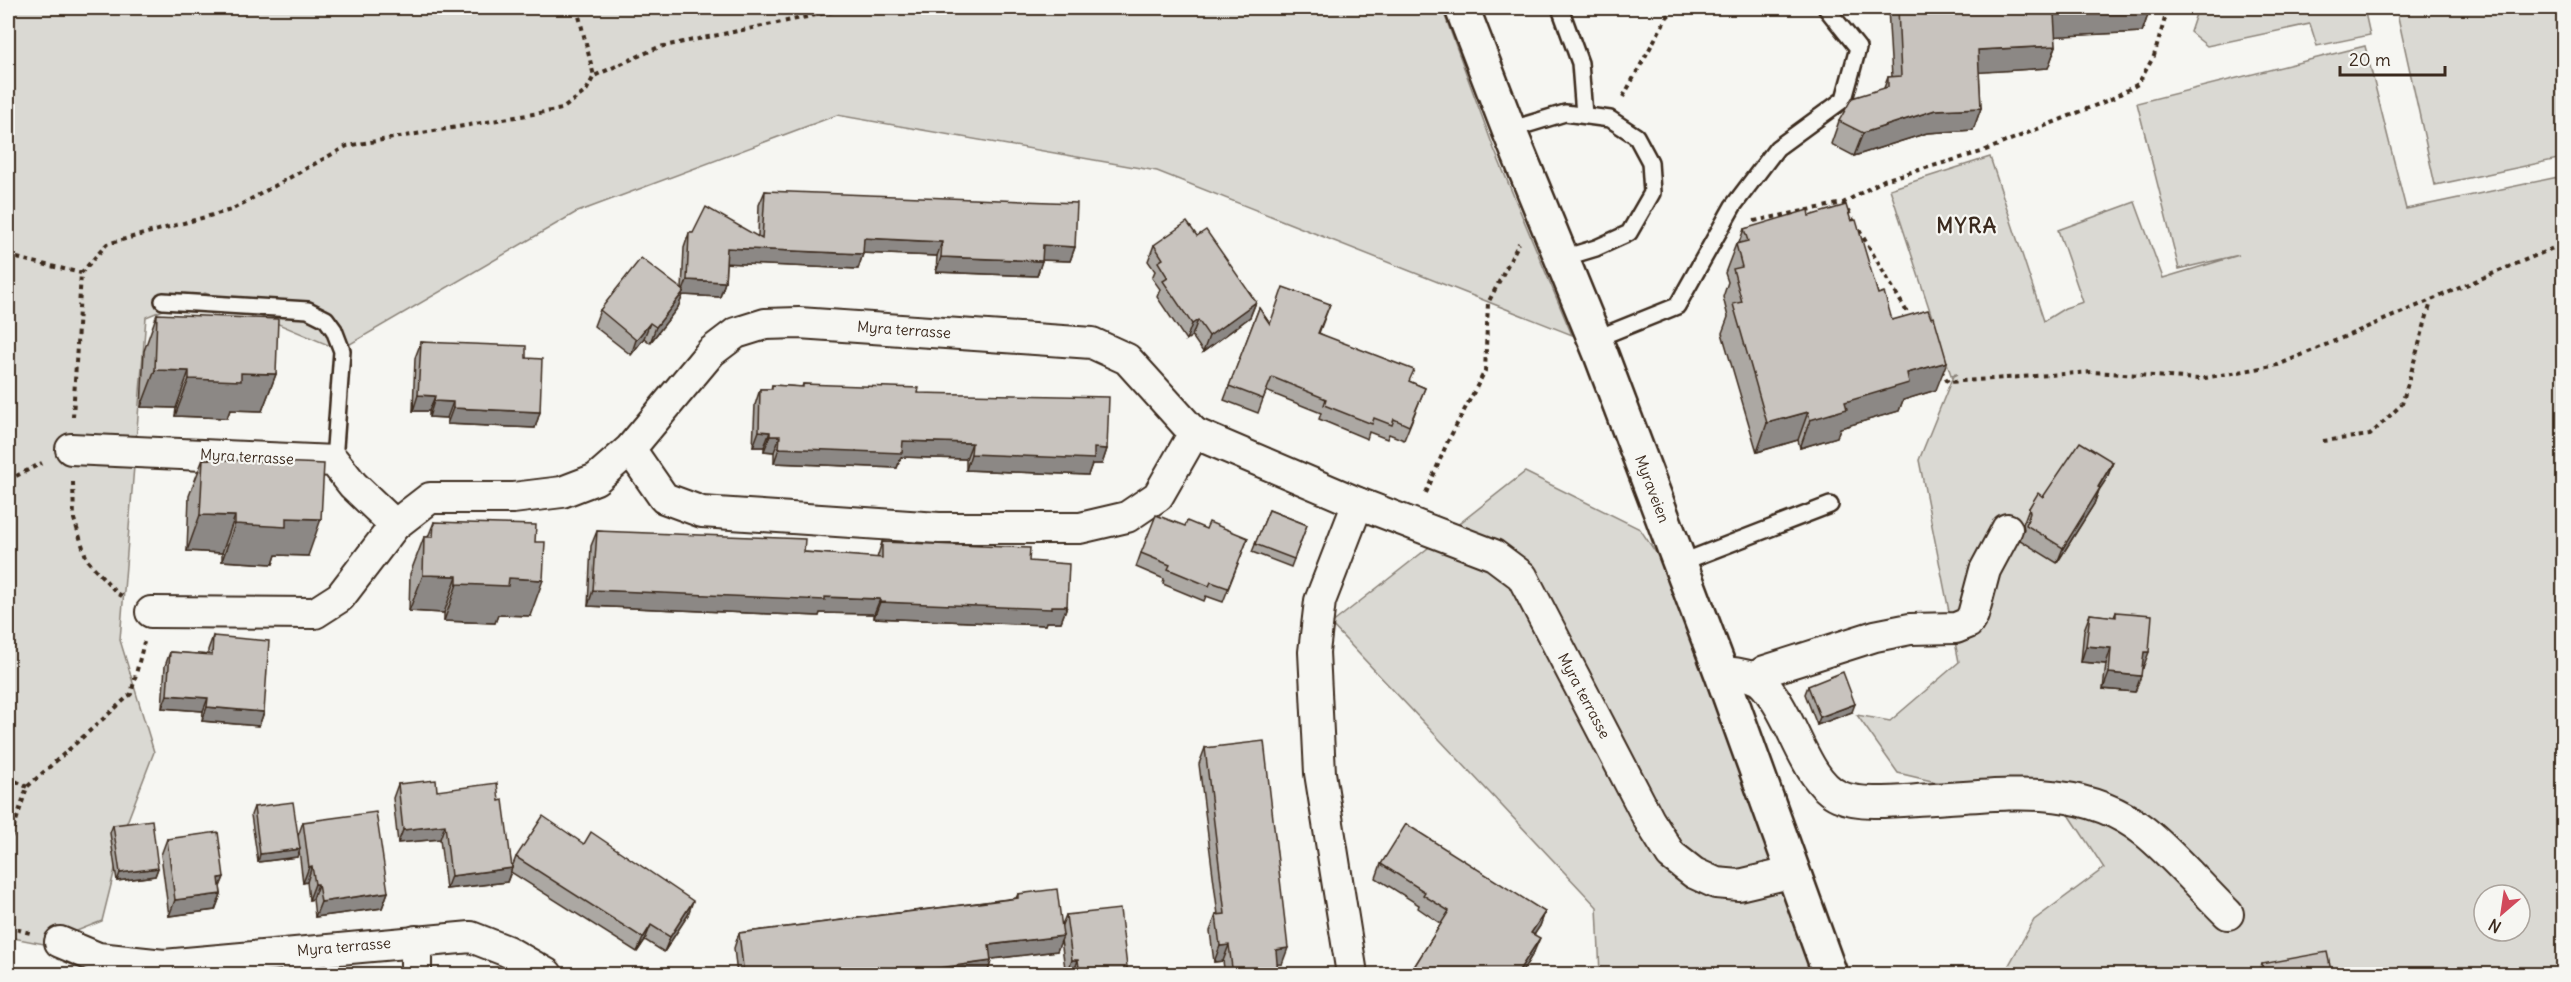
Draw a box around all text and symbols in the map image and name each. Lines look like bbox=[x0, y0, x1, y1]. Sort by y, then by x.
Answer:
scale bar bbox=[2340, 39, 2445, 77]
text: 20 m bbox=[2349, 48, 2391, 71]
district label: MYRA bbox=[1936, 212, 1998, 239]
street label: Myra terrasse bbox=[856, 317, 952, 342]
street label: Myra terrasse bbox=[200, 445, 294, 468]
street label: Myraveien bbox=[1631, 452, 1674, 525]
street label: Myra terrasse bbox=[1554, 650, 1615, 742]
north arrow bbox=[2472, 883, 2532, 943]
text: N bbox=[2485, 915, 2504, 938]
street label: Myra terrasse bbox=[296, 933, 392, 960]

